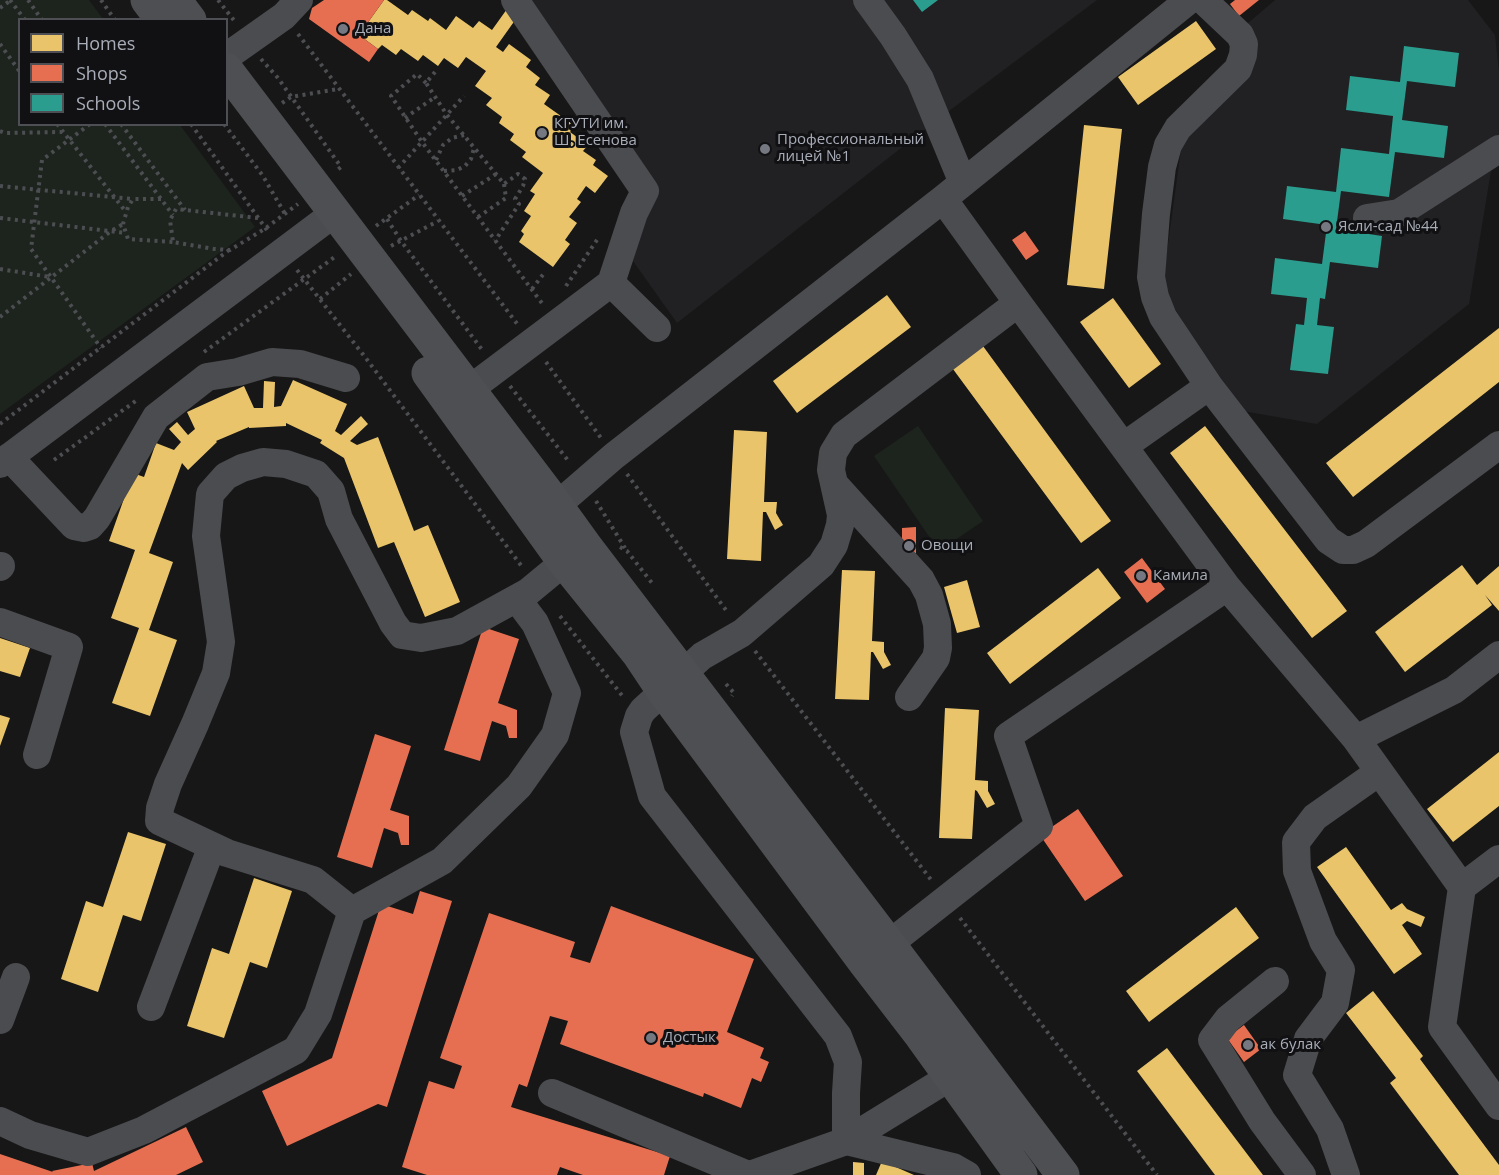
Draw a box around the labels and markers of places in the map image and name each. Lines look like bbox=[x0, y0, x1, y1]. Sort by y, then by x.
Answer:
place label: Дана bbox=[355, 20, 391, 38]
marker: Дана bbox=[336, 22, 350, 36]
place label: КГУТИ им. Ш. Есенова bbox=[554, 115, 637, 150]
marker: КГУТИ им. Ш. Есенова bbox=[535, 126, 549, 140]
place label: Профессиональный лицей №1 bbox=[777, 131, 924, 166]
marker: Профессиональный лицей №1 bbox=[758, 142, 772, 156]
place label: Ясли-сад №44 bbox=[1338, 218, 1438, 236]
marker: Ясли-сад №44 bbox=[1319, 220, 1333, 234]
place label: Овощи bbox=[921, 537, 973, 555]
marker: Овощи bbox=[902, 539, 916, 553]
place label: Камила bbox=[1153, 567, 1208, 585]
marker: Камила bbox=[1134, 569, 1148, 583]
place label: Достык bbox=[663, 1029, 716, 1047]
marker: Достык bbox=[644, 1031, 658, 1045]
place label: ак булак bbox=[1260, 1036, 1321, 1054]
marker: ак булак bbox=[1241, 1038, 1255, 1052]

